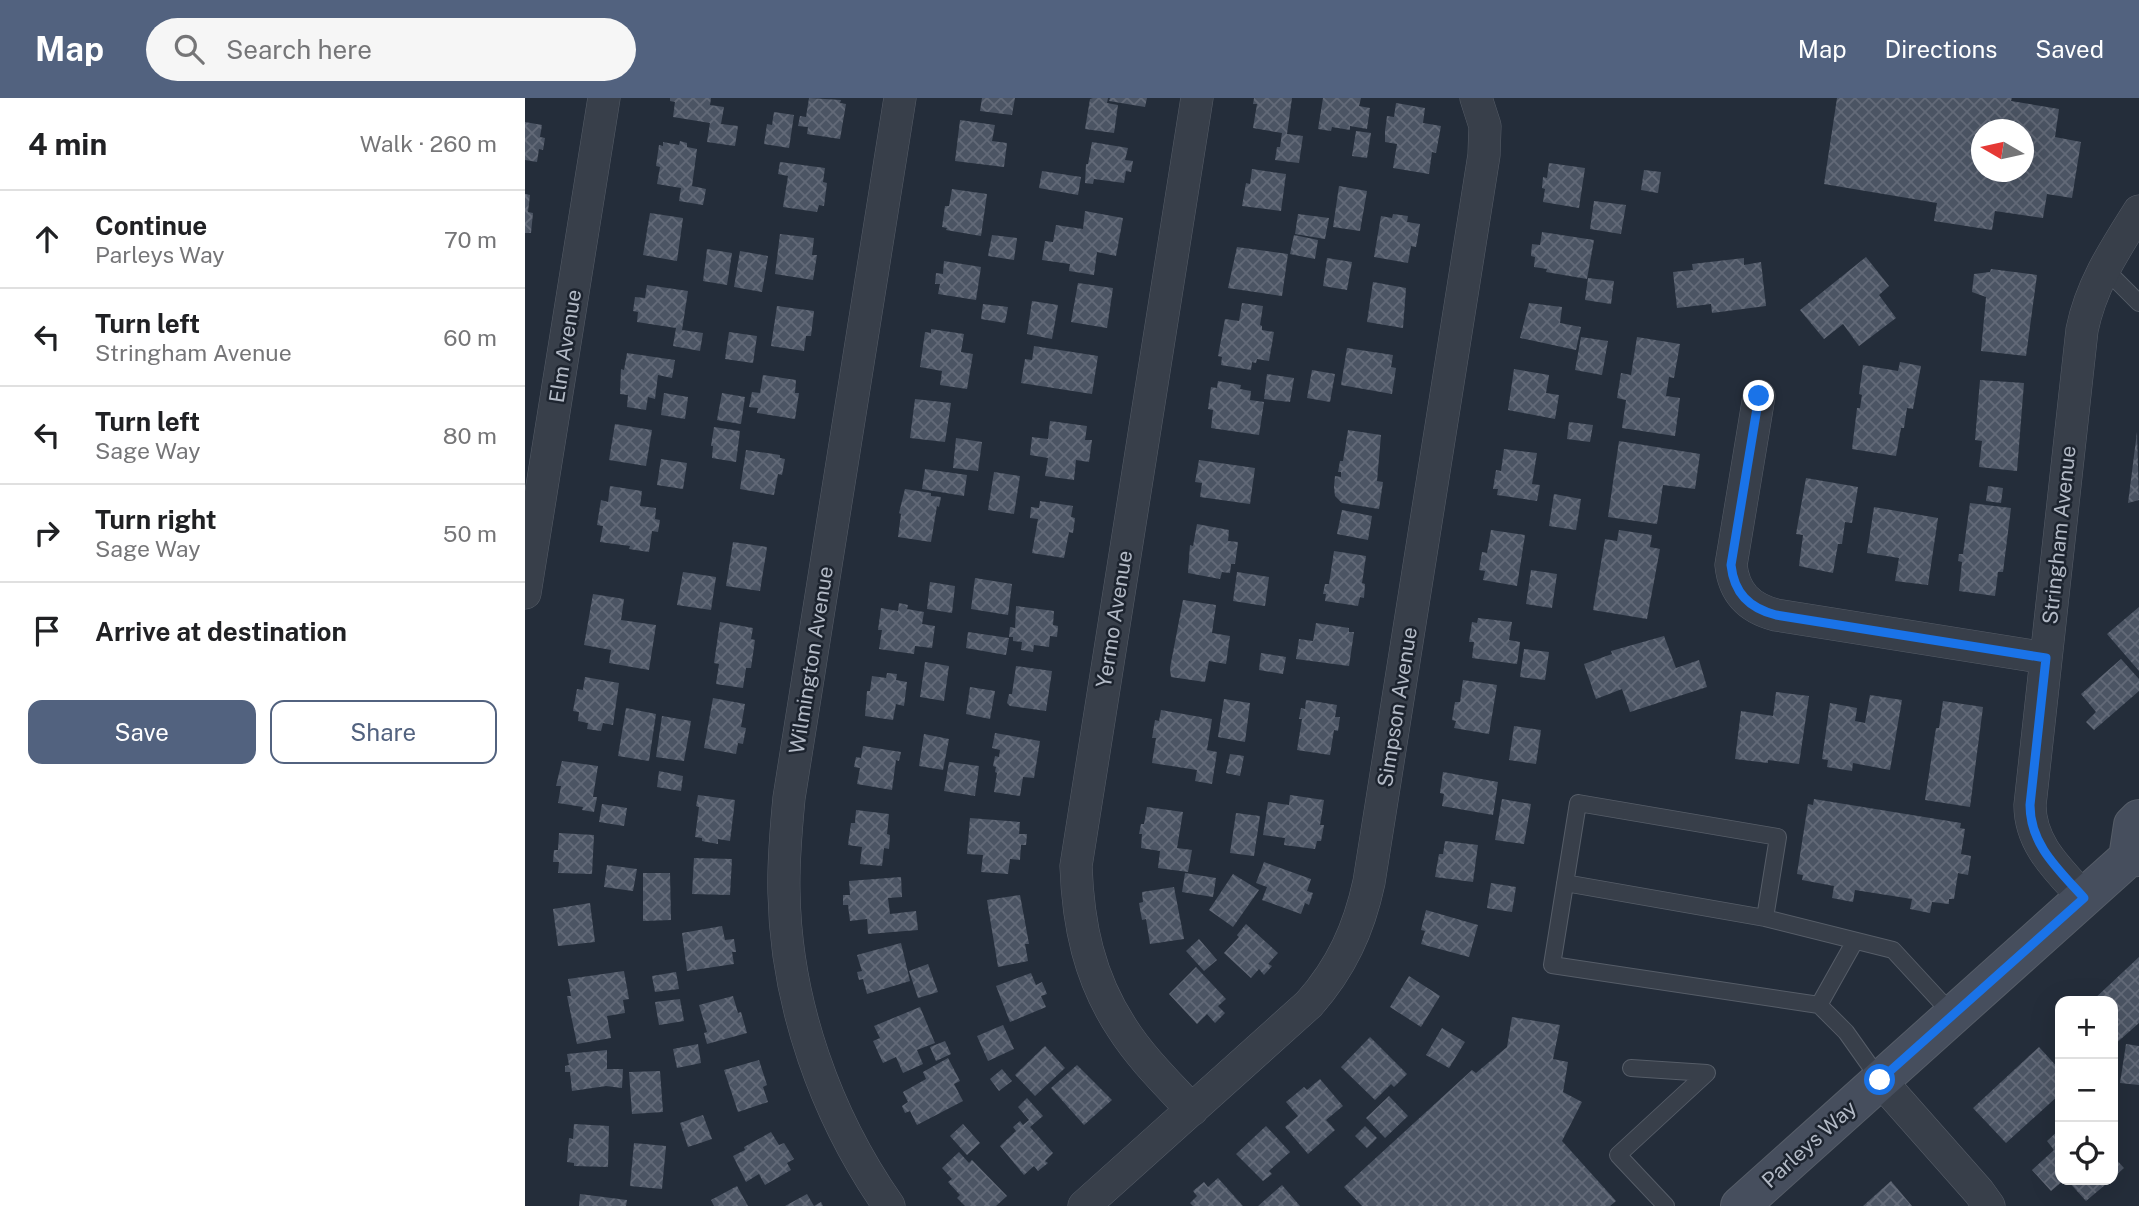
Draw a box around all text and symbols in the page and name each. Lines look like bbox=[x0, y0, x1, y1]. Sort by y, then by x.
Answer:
search box bbox=[146, 18, 636, 81]
text: Map bbox=[35, 30, 104, 68]
icon: search bbox=[170, 30, 208, 68]
text: Search here bbox=[226, 34, 372, 65]
text: Map bbox=[1798, 35, 1847, 63]
text: Directions bbox=[1885, 35, 1997, 63]
text: Saved bbox=[2035, 35, 2104, 63]
north arrow bbox=[1971, 119, 2034, 182]
text: 4 min bbox=[28, 126, 107, 162]
text: Walk · 260 m bbox=[360, 130, 497, 157]
text: Continue bbox=[95, 210, 207, 241]
icon: ahead bbox=[28, 220, 66, 258]
text: 70 m bbox=[444, 226, 497, 253]
text: Parleys Way bbox=[95, 241, 225, 268]
street label: Elm Avenue bbox=[544, 288, 586, 404]
text: Turn left bbox=[95, 308, 200, 339]
icon: left bbox=[28, 318, 66, 356]
text: 60 m bbox=[443, 324, 497, 351]
text: Stringham Avenue bbox=[95, 339, 292, 366]
route end bbox=[1743, 380, 1774, 411]
text: Turn left bbox=[95, 406, 200, 437]
icon: left bbox=[28, 416, 66, 454]
text: 80 m bbox=[443, 422, 497, 449]
text: Sage Way bbox=[95, 437, 201, 464]
street label: Stringham Avenue bbox=[2037, 444, 2081, 626]
text: Turn right bbox=[95, 504, 217, 535]
icon: right bbox=[28, 514, 66, 552]
text: 50 m bbox=[443, 520, 497, 547]
text: Sage Way bbox=[95, 535, 201, 562]
street label: Yermo Avenue bbox=[1091, 549, 1137, 689]
street label: Wilmington Avenue bbox=[784, 564, 838, 756]
icon: arrive bbox=[28, 612, 66, 650]
text: Arrive at destination bbox=[95, 616, 347, 647]
street label: Simpson Avenue bbox=[1372, 625, 1422, 789]
button: Save bbox=[28, 700, 256, 764]
button: Share bbox=[270, 700, 497, 764]
map controls bbox=[2055, 996, 2118, 1185]
button: + bbox=[2055, 996, 2118, 1059]
button: − bbox=[2055, 1059, 2118, 1122]
route start bbox=[1864, 1064, 1895, 1095]
street label: Parleys Way bbox=[1757, 1095, 1861, 1193]
button: locate bbox=[2055, 1122, 2118, 1185]

